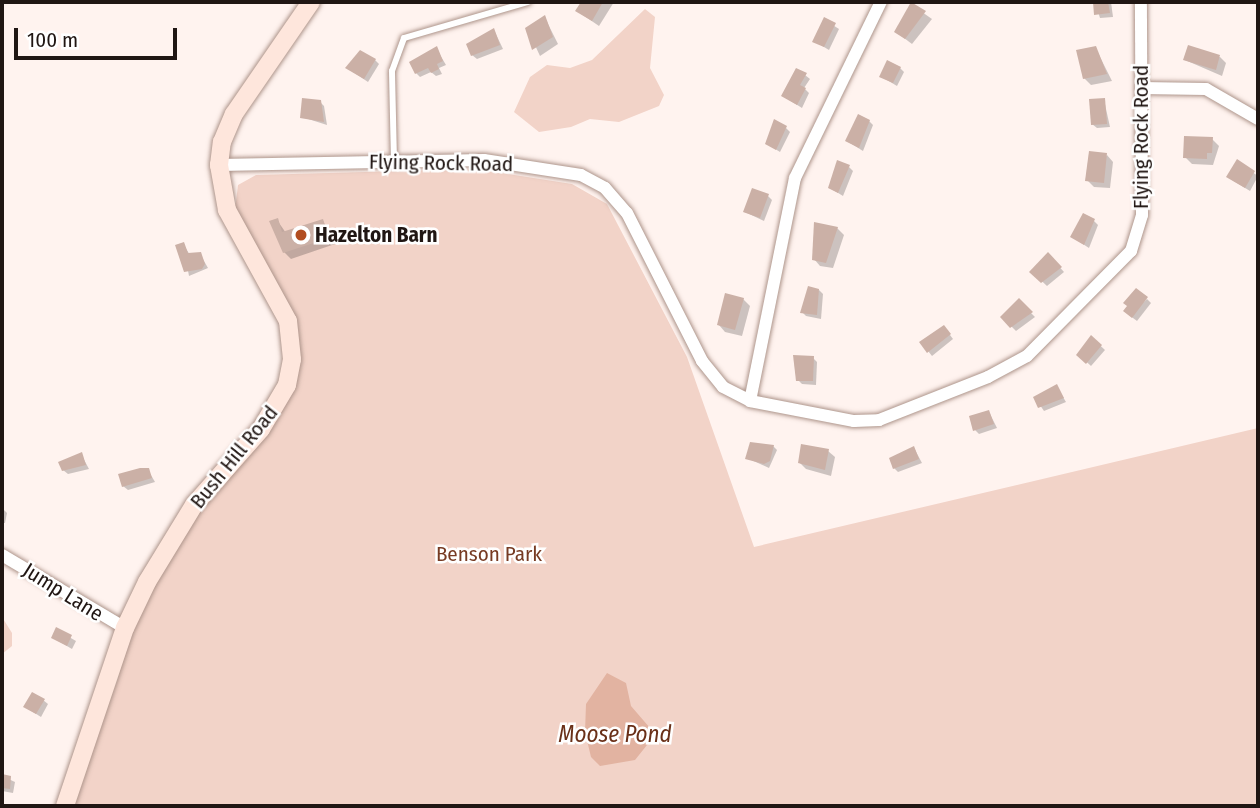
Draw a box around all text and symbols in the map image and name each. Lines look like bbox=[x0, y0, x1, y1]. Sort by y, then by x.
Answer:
scale bar bbox=[18, 14, 180, 58]
text: 100 m bbox=[27, 27, 78, 53]
street label: Flying Rock Road bbox=[1128, 65, 1154, 209]
street label: Flying Rock Road bbox=[369, 149, 513, 177]
place label: Hazelton Barn bbox=[315, 222, 438, 248]
marker: Hazelton Barn bbox=[293, 227, 309, 243]
street label: Bush Hill Road bbox=[185, 400, 283, 514]
park label: Benson Park bbox=[436, 541, 542, 567]
street label: Jump Lane bbox=[18, 558, 108, 626]
water label: Moose Pond bbox=[558, 720, 672, 748]

